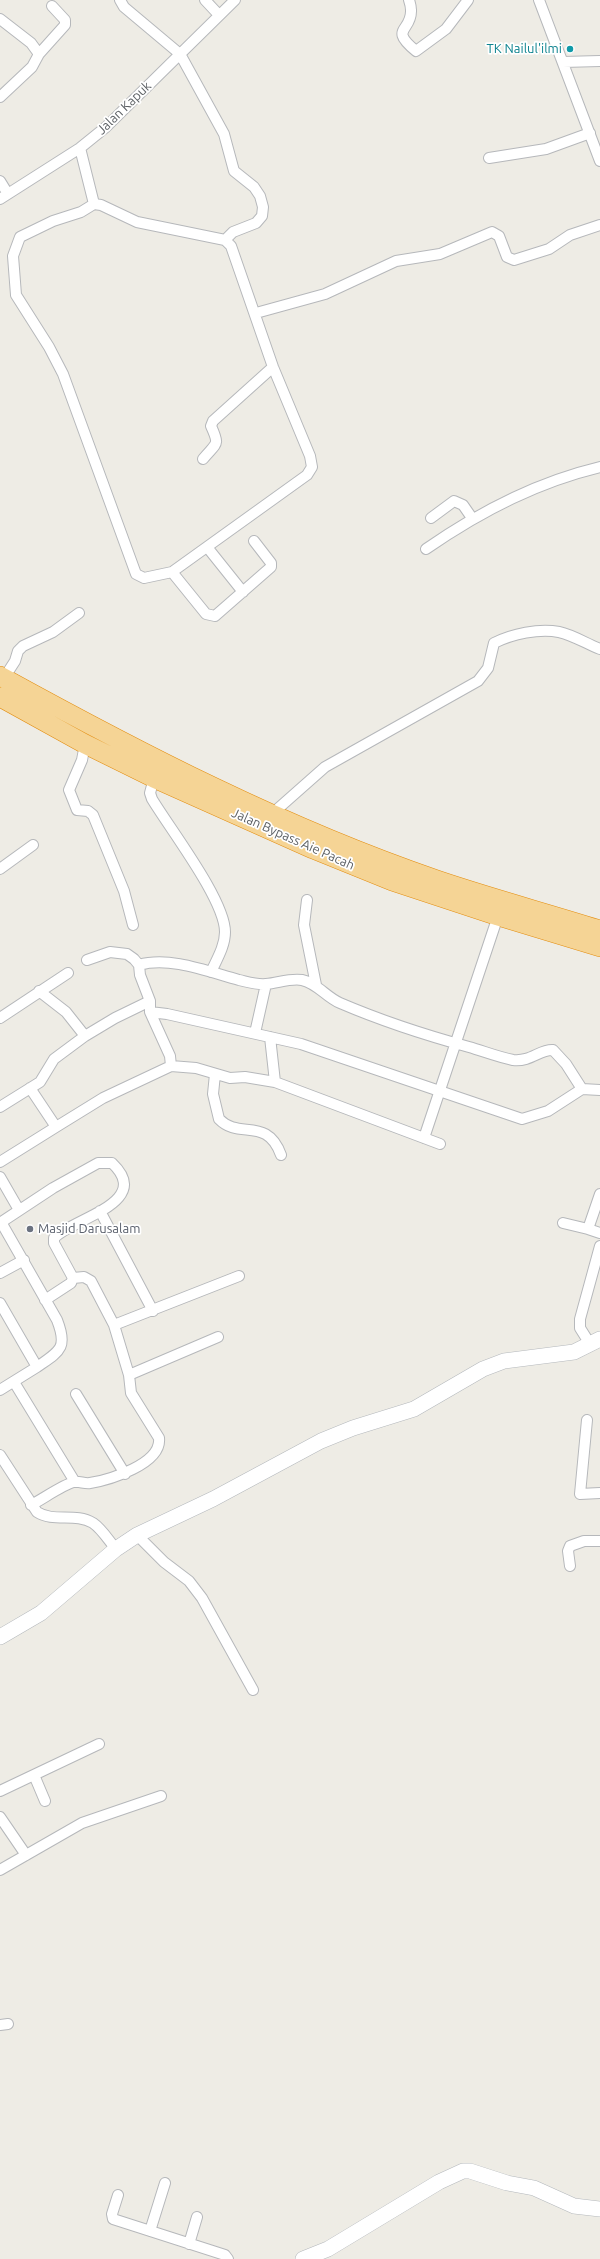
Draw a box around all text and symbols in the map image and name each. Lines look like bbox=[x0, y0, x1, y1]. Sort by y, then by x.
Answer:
place label: TK Nailul'ilmi bbox=[486, 41, 562, 57]
marker: TK Nailul'ilmi bbox=[565, 44, 575, 54]
street label: Jalan Kapuk bbox=[93, 78, 155, 138]
street label: Jalan Bypass Aie Pacah bbox=[229, 805, 357, 873]
place label: Masjid Darusalam bbox=[38, 1221, 140, 1237]
marker: Masjid Darusalam bbox=[25, 1224, 35, 1234]

